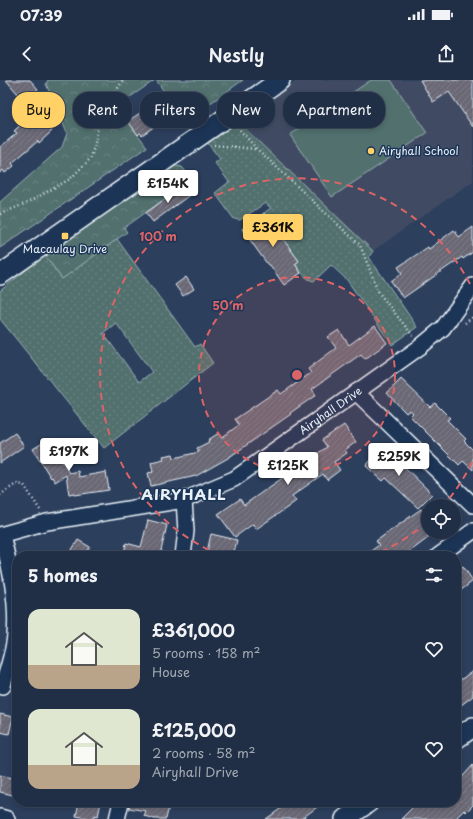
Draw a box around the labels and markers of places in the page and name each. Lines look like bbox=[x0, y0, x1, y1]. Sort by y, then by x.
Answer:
place label: Airyhall School bbox=[379, 142, 459, 159]
marker: Airyhall School bbox=[366, 146, 376, 156]
pin: £154K bbox=[140, 170, 196, 204]
pin: £361K bbox=[245, 214, 301, 248]
marker: Macaulay Drive bbox=[60, 231, 70, 241]
place label: Macaulay Drive bbox=[23, 240, 107, 257]
centre of rings bbox=[290, 368, 304, 382]
pin: £197K bbox=[41, 438, 97, 472]
pin: £259K bbox=[371, 443, 427, 477]
pin: £125K bbox=[260, 452, 316, 486]

